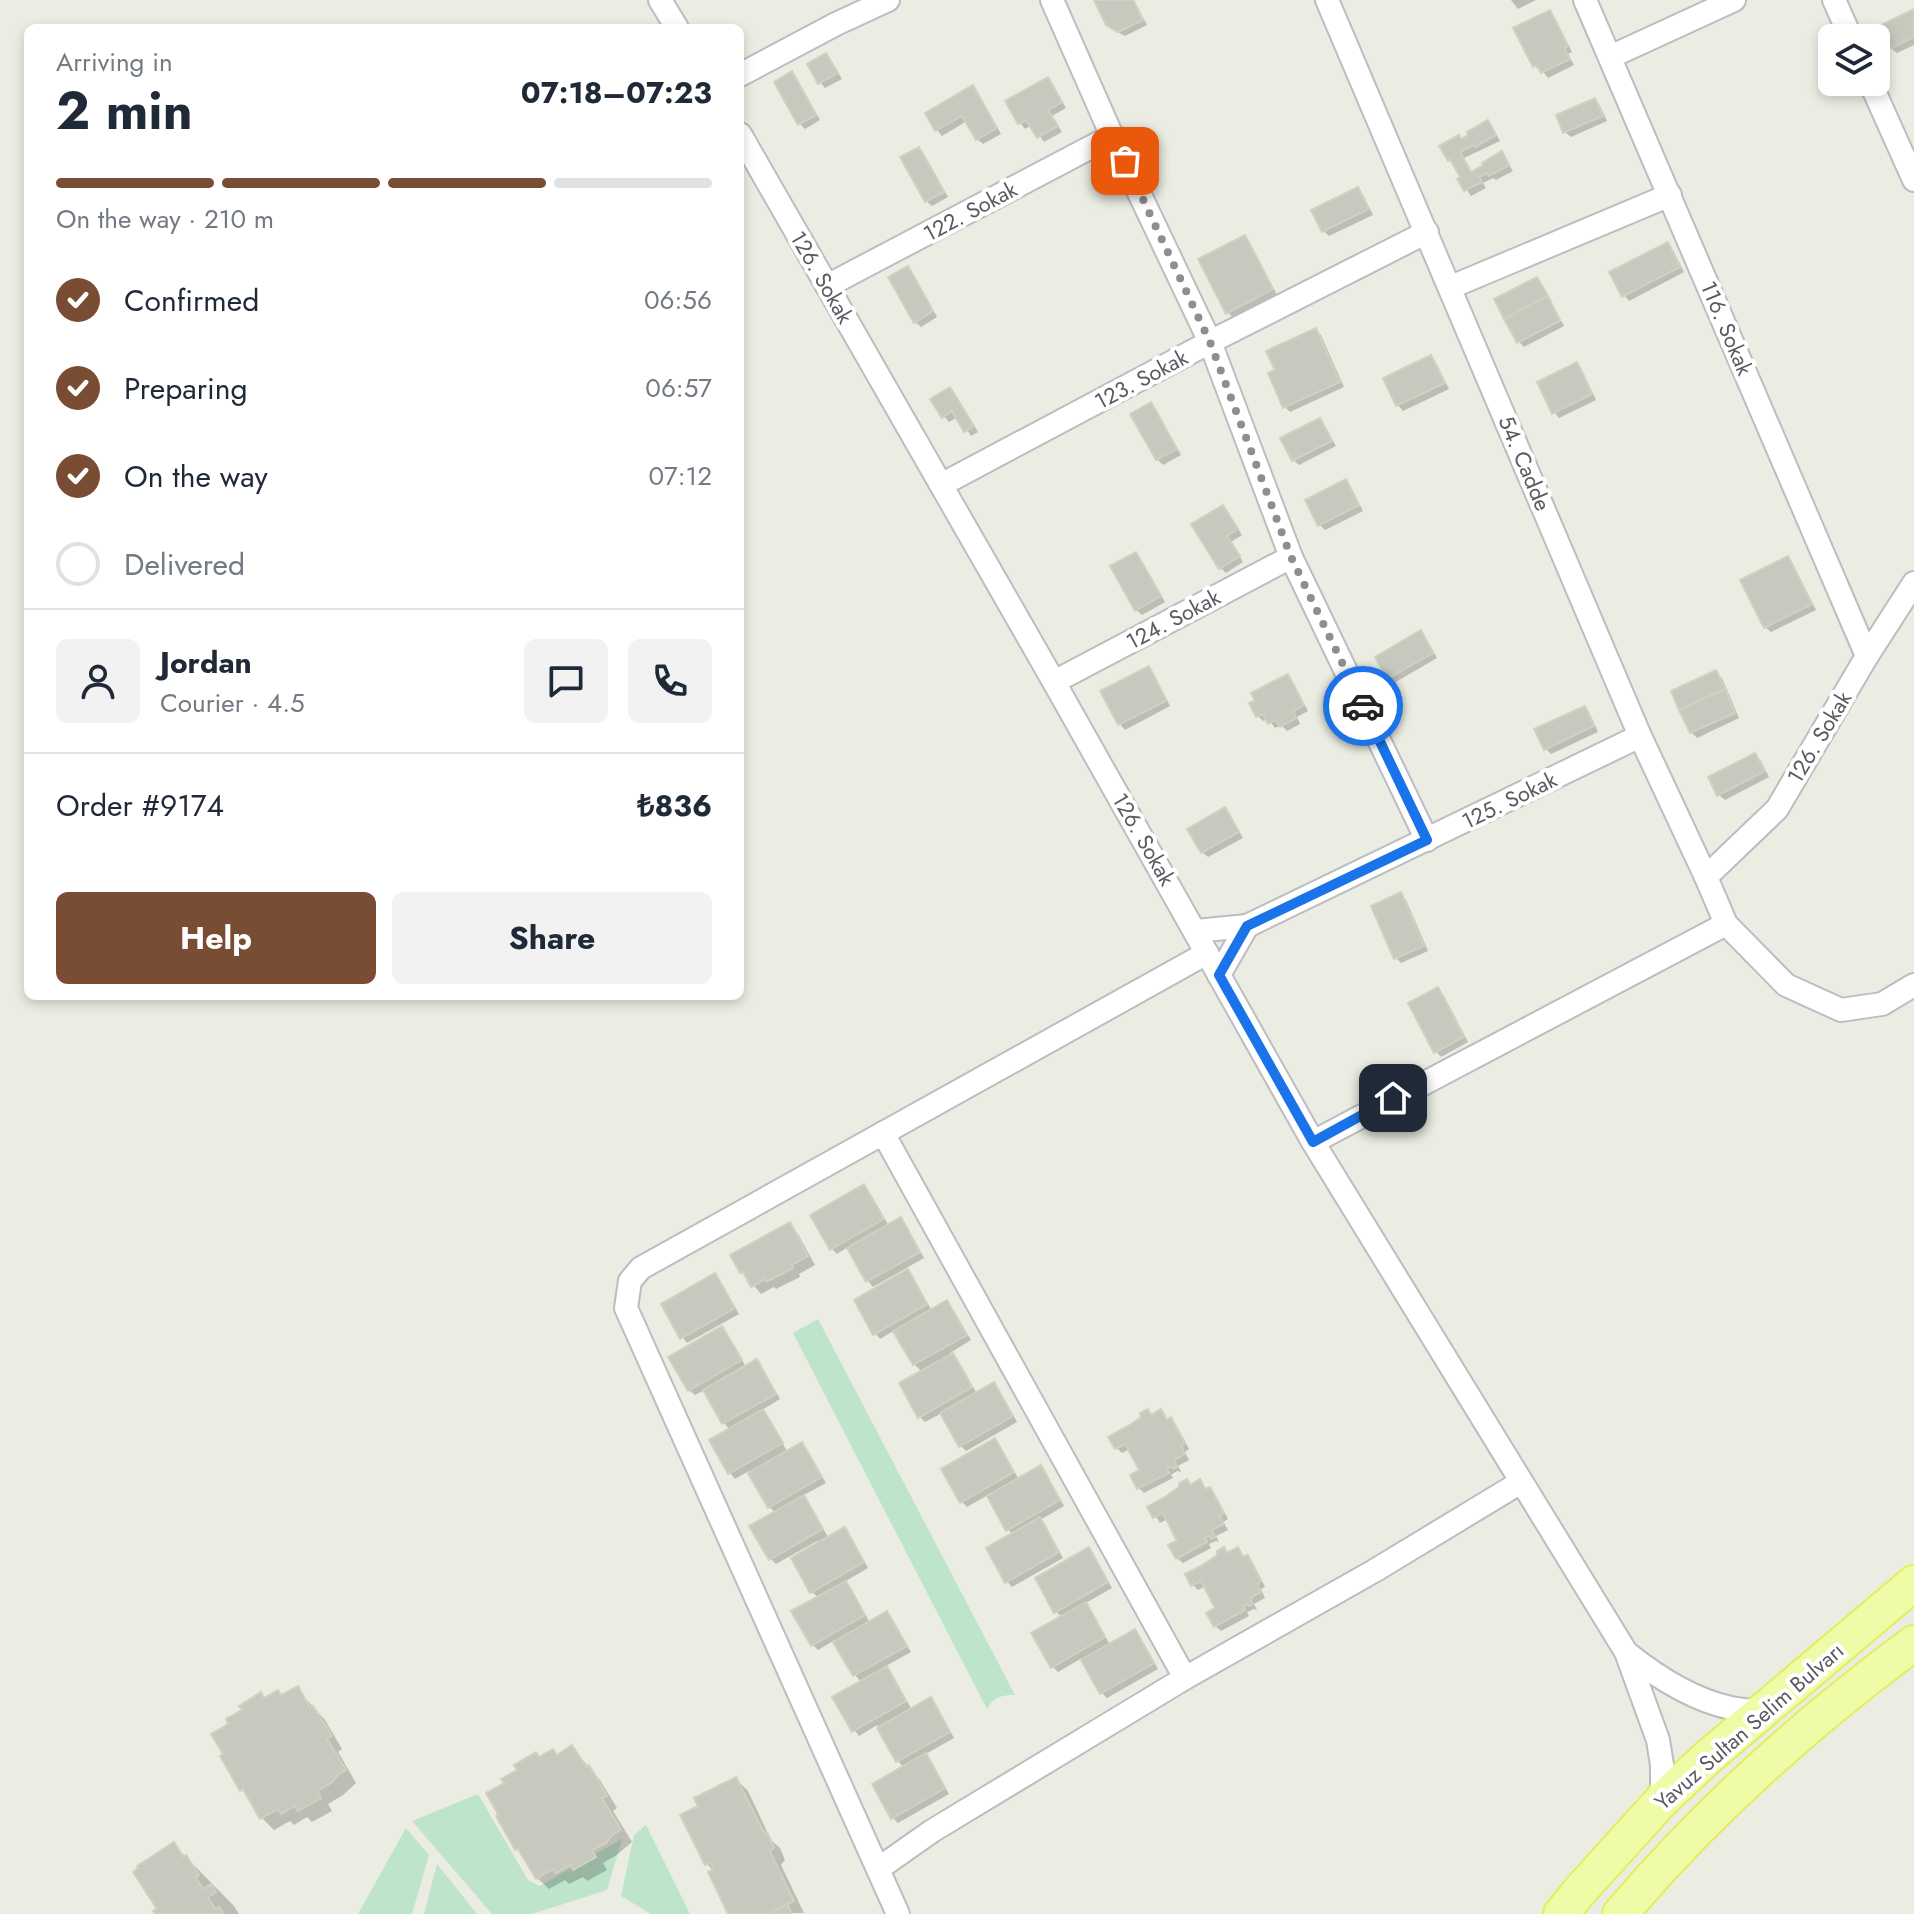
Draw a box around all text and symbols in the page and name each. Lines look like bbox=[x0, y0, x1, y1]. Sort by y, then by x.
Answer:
map controls bbox=[1818, 24, 1890, 96]
button: layers bbox=[1818, 24, 1890, 96]
text: Arriving in bbox=[56, 43, 173, 81]
text: 07:18–07:23 bbox=[521, 71, 712, 114]
text: 2 min bbox=[56, 73, 193, 149]
pin bbox=[1091, 127, 1159, 195]
icon: bag bbox=[1103, 139, 1147, 183]
street label: 122. Sokak bbox=[917, 173, 1023, 249]
text: On the way · 210 m bbox=[56, 200, 274, 238]
street label: 126. Sokak bbox=[783, 225, 862, 330]
street label: 116. Sokak bbox=[1693, 276, 1761, 380]
icon: check bbox=[56, 278, 100, 322]
text: Confirmed bbox=[124, 279, 259, 322]
text: 06:56 bbox=[644, 281, 712, 319]
street label: 123. Sokak bbox=[1089, 341, 1194, 417]
icon: check bbox=[56, 366, 100, 410]
text: Preparing bbox=[124, 367, 248, 410]
text: 06:57 bbox=[645, 369, 712, 407]
street label: 54. Cadde bbox=[1491, 410, 1559, 516]
icon: check bbox=[56, 454, 100, 498]
text: On the way bbox=[124, 455, 268, 498]
text: 07:12 bbox=[648, 457, 712, 495]
text: Delivered bbox=[124, 543, 245, 586]
street label: 124. Sokak bbox=[1120, 581, 1226, 657]
button: person bbox=[56, 639, 140, 723]
button: chat bbox=[524, 639, 608, 723]
button: phone bbox=[628, 639, 712, 723]
text: Jordan bbox=[160, 641, 252, 684]
courier bbox=[1323, 666, 1403, 746]
text: Courier · 4.5 bbox=[160, 684, 305, 722]
icon: car bbox=[1341, 684, 1385, 728]
street label: 126. Sokak bbox=[1779, 685, 1859, 789]
street label: 125. Sokak bbox=[1456, 763, 1562, 837]
text: Order #9174 bbox=[56, 784, 224, 827]
text: ₺836 bbox=[637, 784, 712, 827]
street label: 126. Sokak bbox=[1105, 787, 1184, 892]
button: Help bbox=[56, 892, 376, 984]
button: Share bbox=[392, 892, 712, 984]
pin bbox=[1359, 1064, 1427, 1132]
icon: home bbox=[1371, 1076, 1415, 1120]
street label: Yavuz Sultan Selim Bulvarı bbox=[1647, 1635, 1851, 1817]

